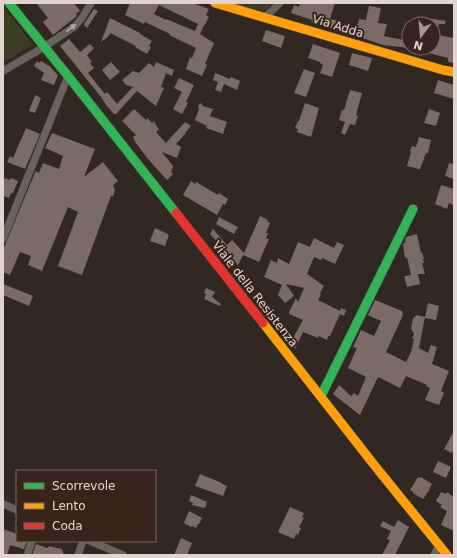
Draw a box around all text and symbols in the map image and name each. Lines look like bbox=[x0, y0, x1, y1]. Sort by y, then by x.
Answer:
street label: Via Adda bbox=[311, 12, 365, 40]
north arrow bbox=[401, 16, 441, 56]
one-way arrow bbox=[65, 24, 76, 33]
text: N bbox=[412, 38, 425, 53]
street label: Viale della Resistenza bbox=[209, 238, 301, 350]
legend bbox=[16, 470, 156, 542]
text: Scorrevole bbox=[52, 479, 116, 493]
text: Lento bbox=[52, 499, 86, 513]
text: Coda bbox=[52, 519, 83, 533]

